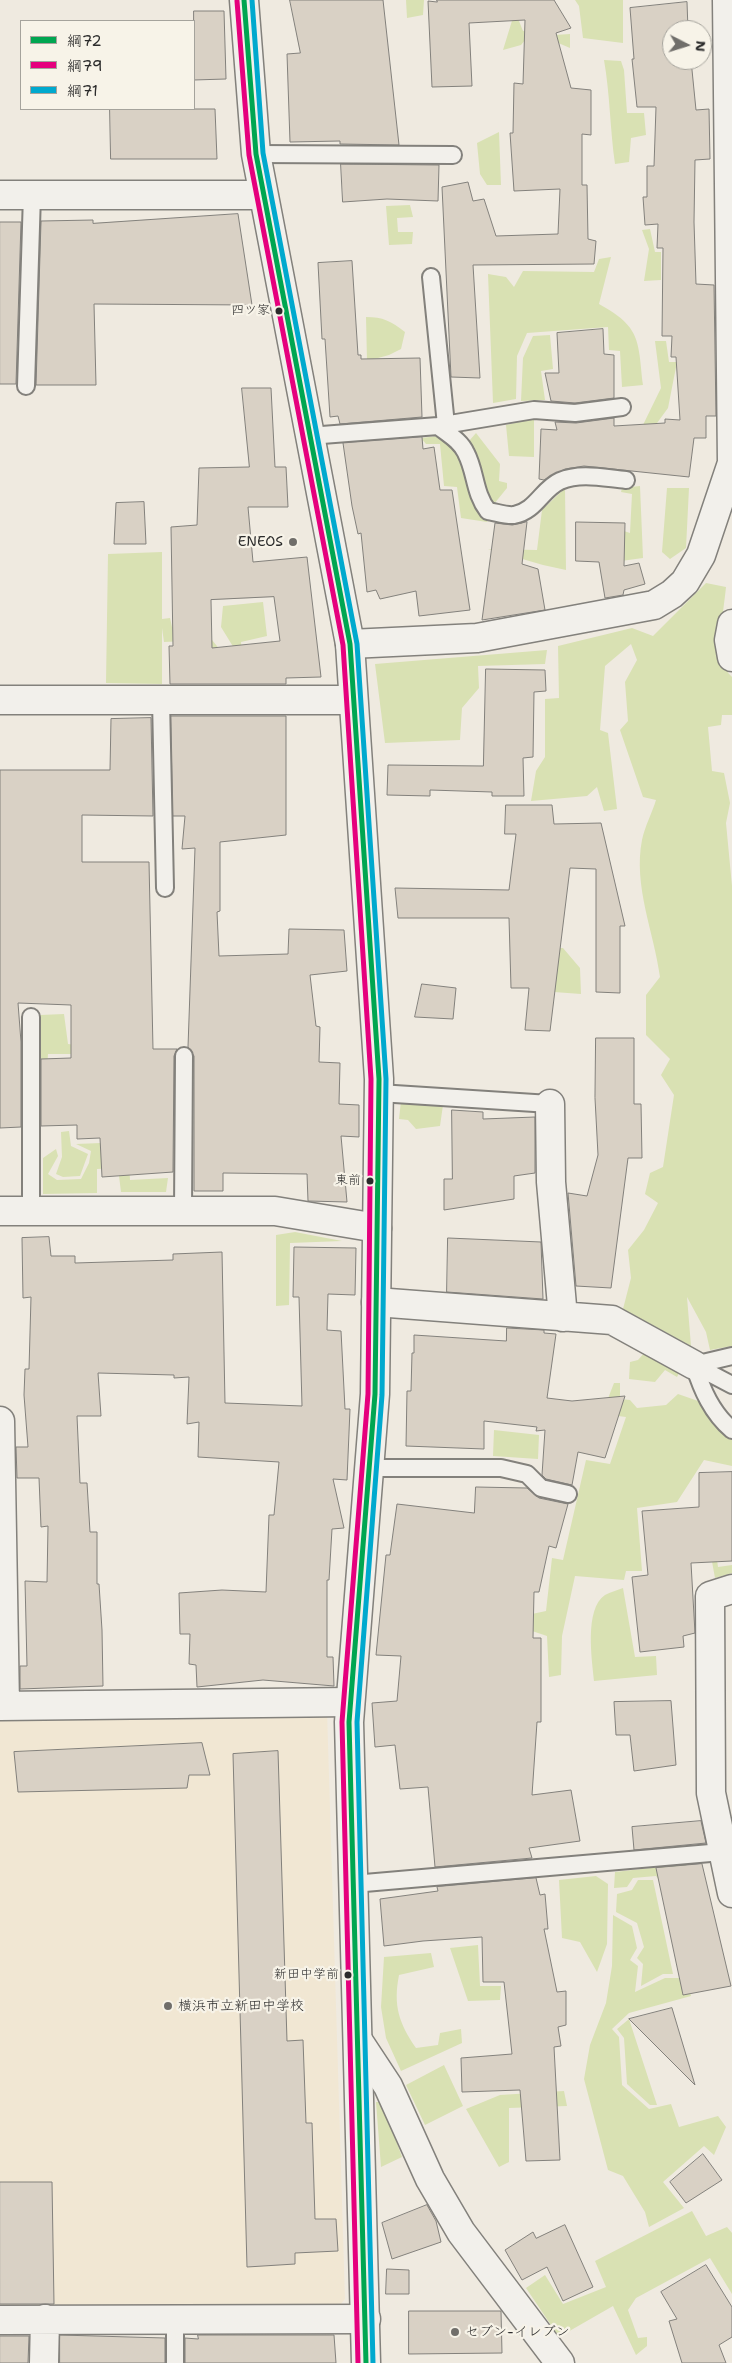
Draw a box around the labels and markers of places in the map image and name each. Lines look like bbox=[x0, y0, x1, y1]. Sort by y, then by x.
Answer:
place label: 四ツ家 bbox=[231, 303, 270, 319]
marker: 四ツ家 bbox=[274, 306, 284, 316]
place label: ENEOS bbox=[238, 534, 283, 550]
marker: ENEOS bbox=[287, 536, 299, 548]
place label: 東前 bbox=[335, 1173, 361, 1189]
marker: 東前 bbox=[365, 1176, 375, 1186]
place label: 新田中学前 bbox=[274, 1967, 339, 1983]
marker: 新田中学前 bbox=[343, 1970, 353, 1980]
place label: 横浜市立新田中学校 bbox=[178, 1998, 304, 2014]
marker: 横浜市立新田中学校 bbox=[162, 2000, 174, 2012]
place label: セブン-イレブン bbox=[465, 2324, 570, 2340]
marker: セブン-イレブン bbox=[449, 2326, 461, 2338]

